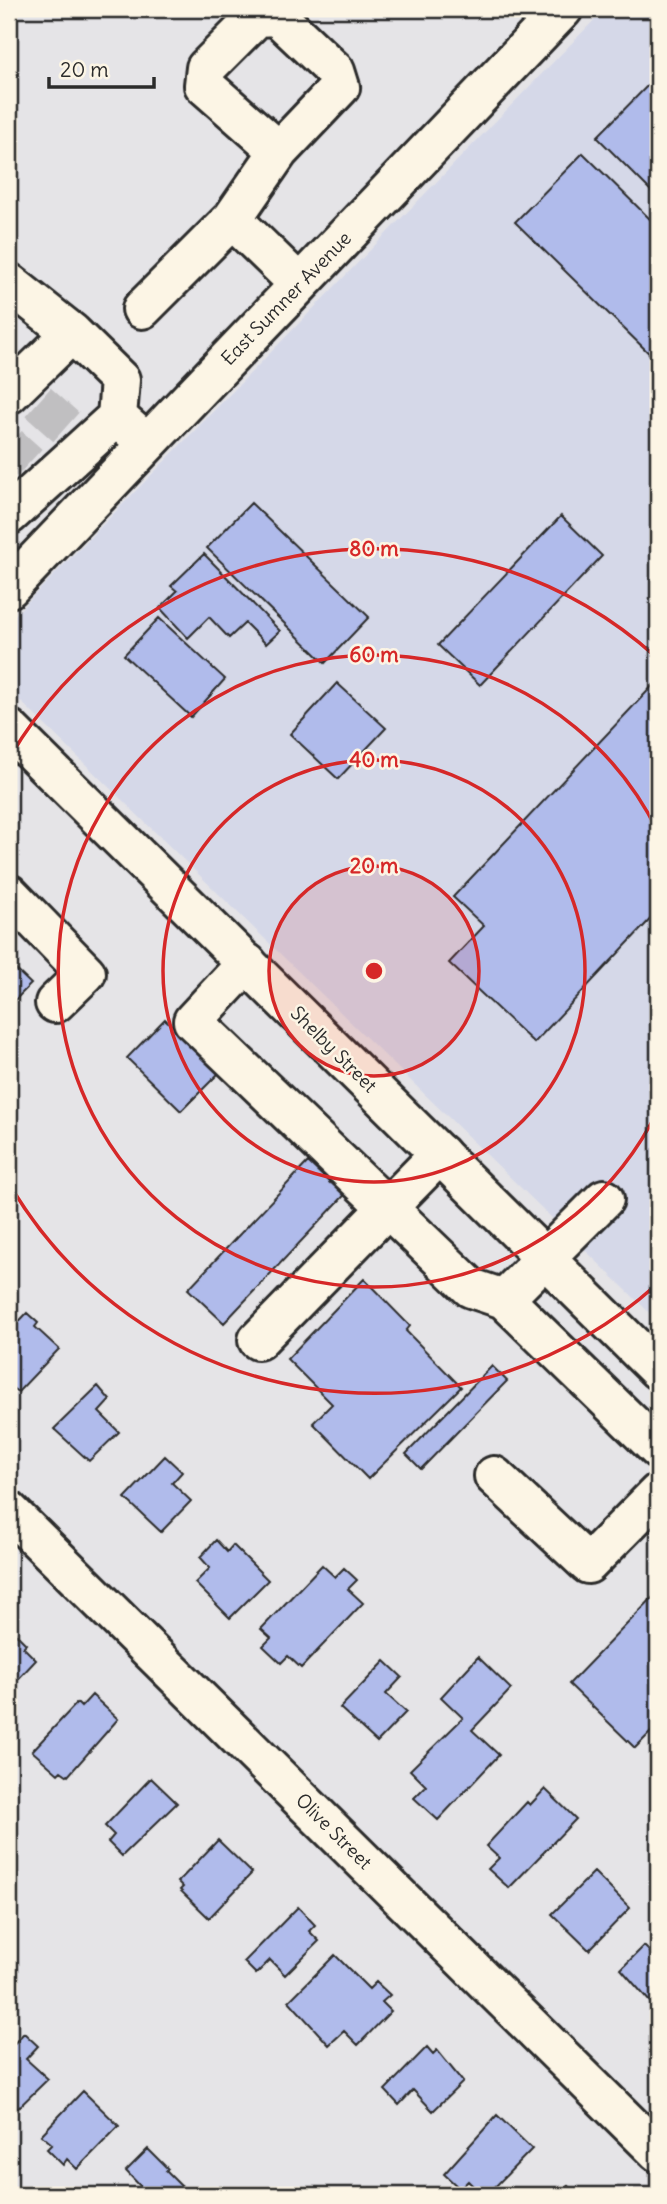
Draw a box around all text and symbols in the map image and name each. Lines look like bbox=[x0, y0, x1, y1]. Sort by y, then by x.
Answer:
scale bar bbox=[49, 46, 154, 90]
text: 20 m bbox=[60, 56, 109, 83]
street label: East Sumner Avenue bbox=[216, 226, 356, 370]
text: 80 m bbox=[349, 535, 399, 562]
text: 60 m bbox=[349, 641, 399, 668]
text: 40 m bbox=[349, 746, 399, 773]
text: 20 m bbox=[350, 852, 399, 879]
centre of rings bbox=[362, 959, 386, 983]
street label: Shelby Street bbox=[286, 1001, 382, 1097]
street label: Olive Street bbox=[291, 1788, 377, 1874]

